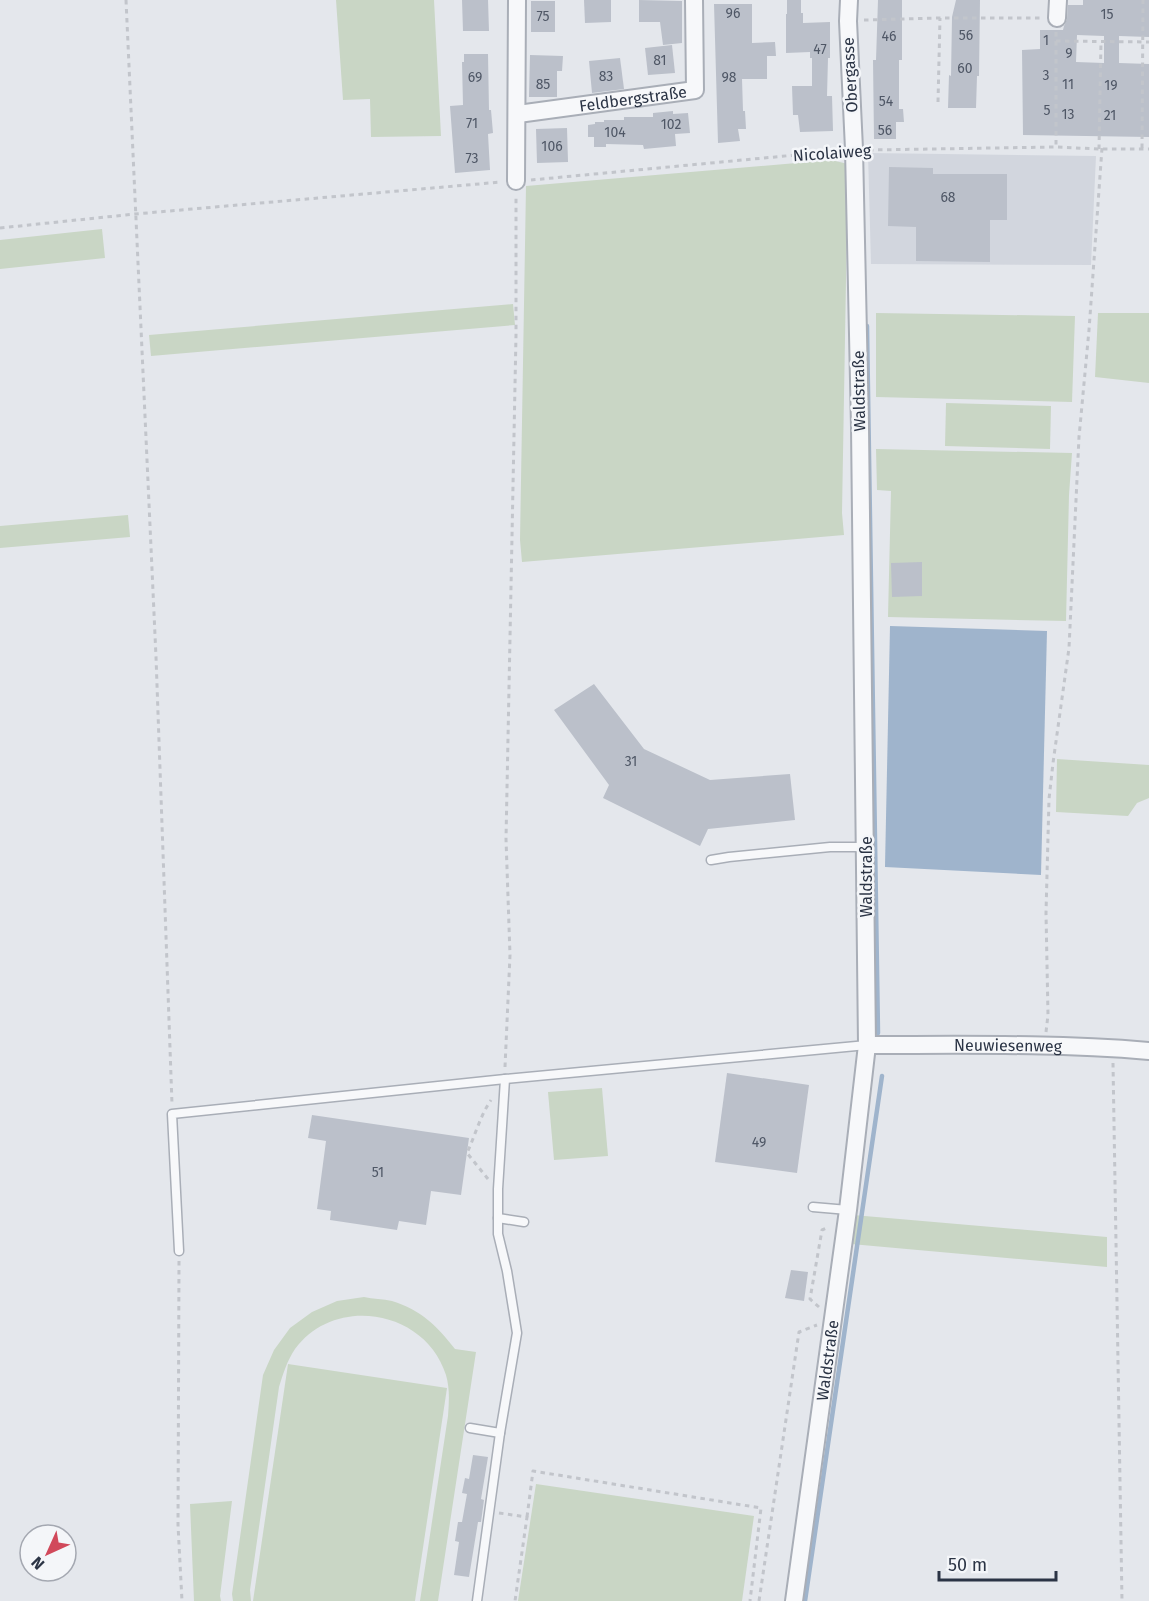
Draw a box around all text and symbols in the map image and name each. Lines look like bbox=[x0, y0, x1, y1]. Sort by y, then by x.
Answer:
house number: 96 bbox=[726, 5, 740, 22]
house number: 15 bbox=[1100, 6, 1114, 23]
house number: 75 bbox=[536, 8, 550, 25]
house number: 56 bbox=[959, 27, 973, 44]
house number: 46 bbox=[882, 28, 896, 45]
house number: 1 bbox=[1043, 32, 1049, 49]
street label: Obergasse bbox=[839, 37, 861, 113]
house number: 47 bbox=[813, 41, 827, 58]
house number: 9 bbox=[1065, 45, 1073, 62]
house number: 81 bbox=[653, 52, 667, 69]
house number: 60 bbox=[957, 60, 973, 77]
house number: 3 bbox=[1043, 67, 1050, 84]
house number: 83 bbox=[599, 68, 613, 85]
house number: 69 bbox=[468, 69, 482, 86]
house number: 98 bbox=[721, 69, 737, 86]
house number: 85 bbox=[536, 76, 550, 93]
house number: 11 bbox=[1062, 76, 1074, 93]
house number: 19 bbox=[1104, 77, 1118, 94]
street label: Feldbergstraße bbox=[578, 82, 688, 115]
house number: 54 bbox=[879, 93, 894, 110]
house number: 5 bbox=[1043, 102, 1051, 119]
house number: 13 bbox=[1061, 106, 1075, 123]
house number: 21 bbox=[1104, 107, 1116, 124]
house number: 71 bbox=[466, 115, 478, 132]
house number: 102 bbox=[661, 116, 681, 133]
house number: 56 bbox=[878, 122, 892, 139]
house number: 104 bbox=[604, 124, 626, 141]
house number: 106 bbox=[541, 138, 563, 155]
street label: Nicolaiweg bbox=[792, 141, 872, 165]
house number: 73 bbox=[465, 150, 479, 167]
house number: 68 bbox=[940, 189, 956, 206]
street label: Waldstraße bbox=[849, 350, 869, 432]
house number: 31 bbox=[625, 753, 637, 770]
street label: Waldstraße bbox=[857, 836, 876, 918]
street label: Neuwiesenweg bbox=[954, 1035, 1063, 1056]
house number: 49 bbox=[752, 1134, 766, 1151]
house number: 51 bbox=[372, 1164, 384, 1181]
street label: Waldstraße bbox=[812, 1319, 842, 1402]
north arrow bbox=[18, 1523, 78, 1583]
scale bar bbox=[939, 1544, 1056, 1582]
text: N bbox=[27, 1553, 48, 1574]
text: 50 m bbox=[948, 1554, 987, 1576]

